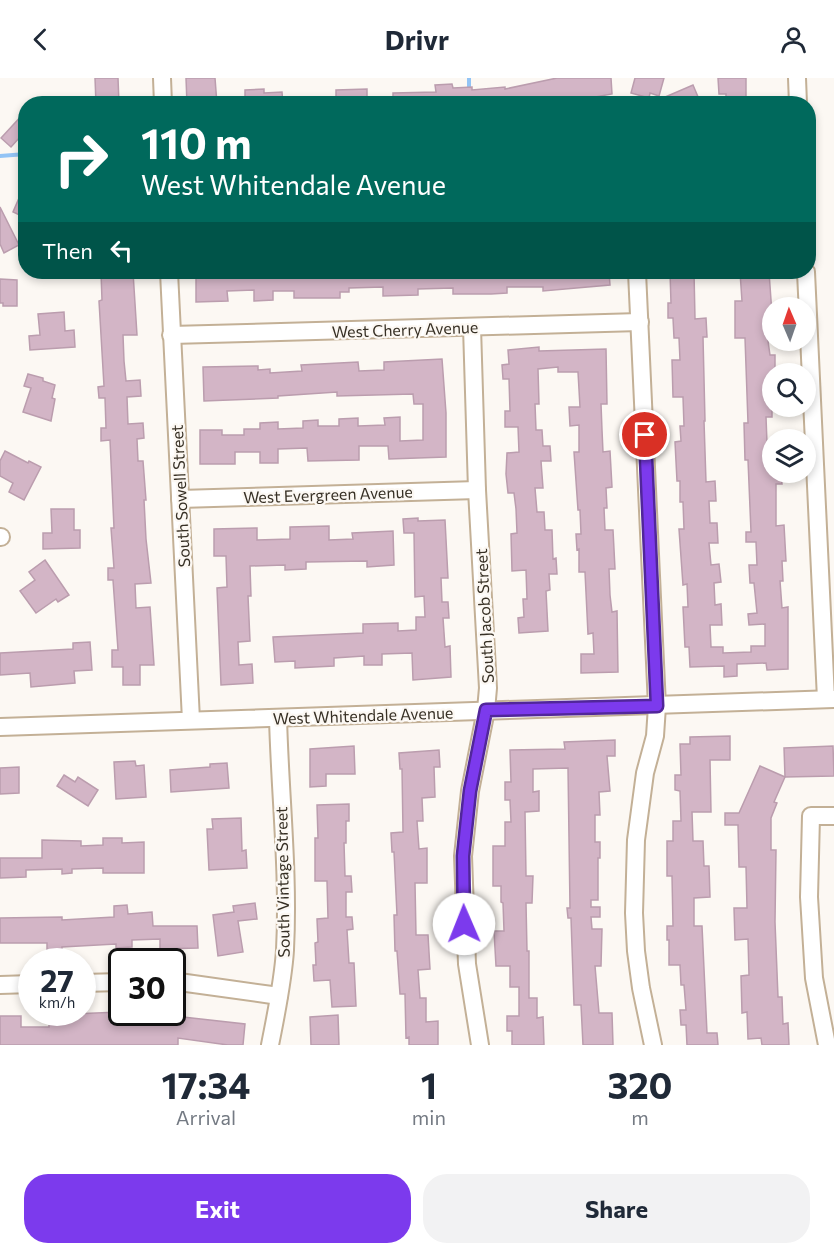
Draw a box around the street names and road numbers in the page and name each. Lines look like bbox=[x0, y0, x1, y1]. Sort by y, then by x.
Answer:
street label: West Cherry Avenue bbox=[331, 317, 479, 341]
street label: South Sowell Street bbox=[167, 424, 193, 568]
street label: West Evergreen Avenue bbox=[243, 482, 413, 506]
street label: South Jacob Street bbox=[471, 548, 497, 684]
street label: West Whitendale Avenue bbox=[272, 702, 454, 728]
street label: South Vintage Street bbox=[271, 806, 293, 958]

